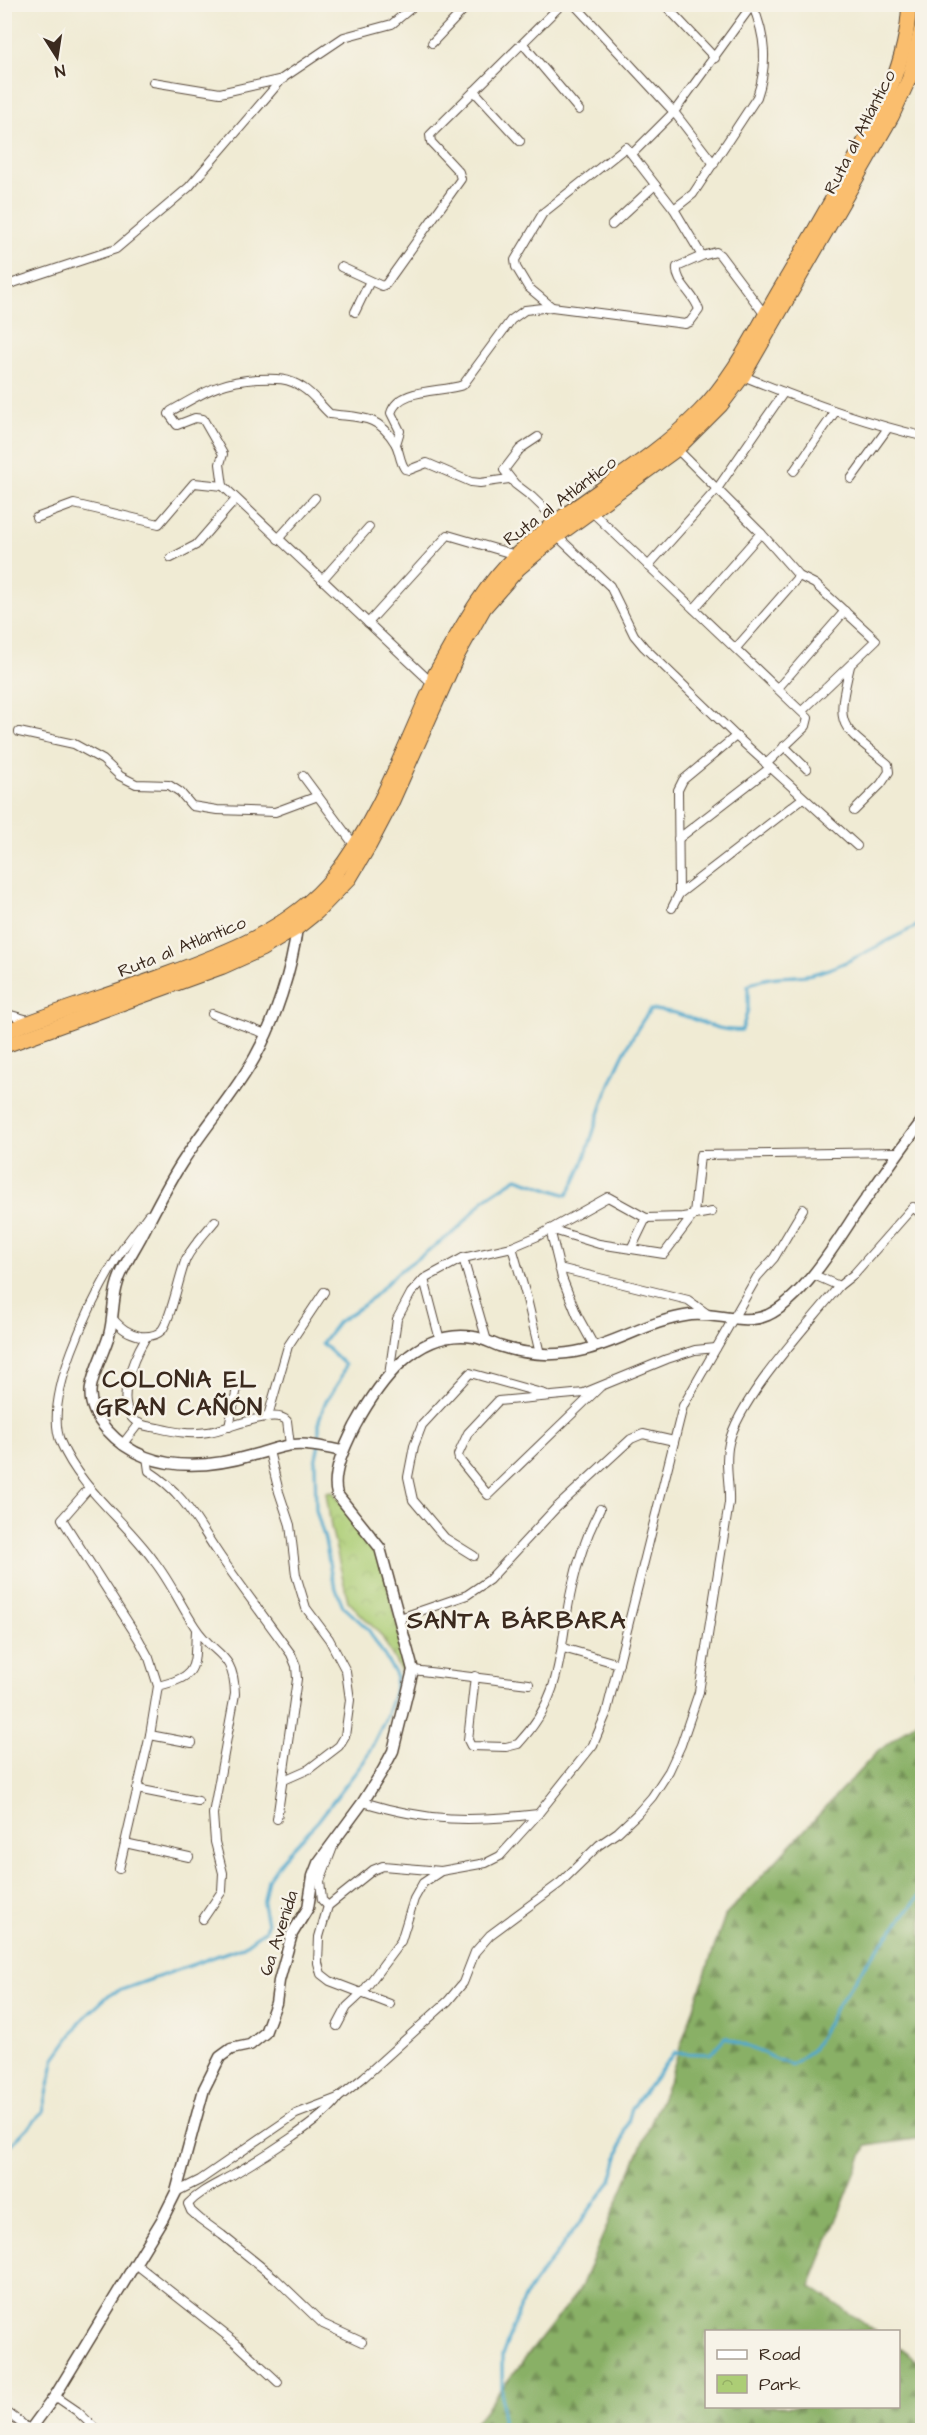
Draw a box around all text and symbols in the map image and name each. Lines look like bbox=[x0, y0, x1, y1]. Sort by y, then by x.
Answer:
north arrow bbox=[27, 27, 87, 87]
text: N bbox=[53, 59, 67, 82]
street label: Ruta al Atlántico bbox=[818, 66, 902, 198]
street label: Ruta al Atlántico bbox=[498, 450, 622, 552]
street label: Ruta al Atlántico bbox=[114, 910, 250, 984]
district label: COLONIA EL GRAN CAÑÓN bbox=[96, 1363, 264, 1425]
district label: SANTA BÁRBARA bbox=[406, 1604, 627, 1638]
street label: 6a Avenida bbox=[253, 1887, 305, 1979]
legend bbox=[705, 2330, 900, 2408]
text: Road bbox=[759, 2342, 800, 2367]
text: Park bbox=[759, 2372, 801, 2397]

